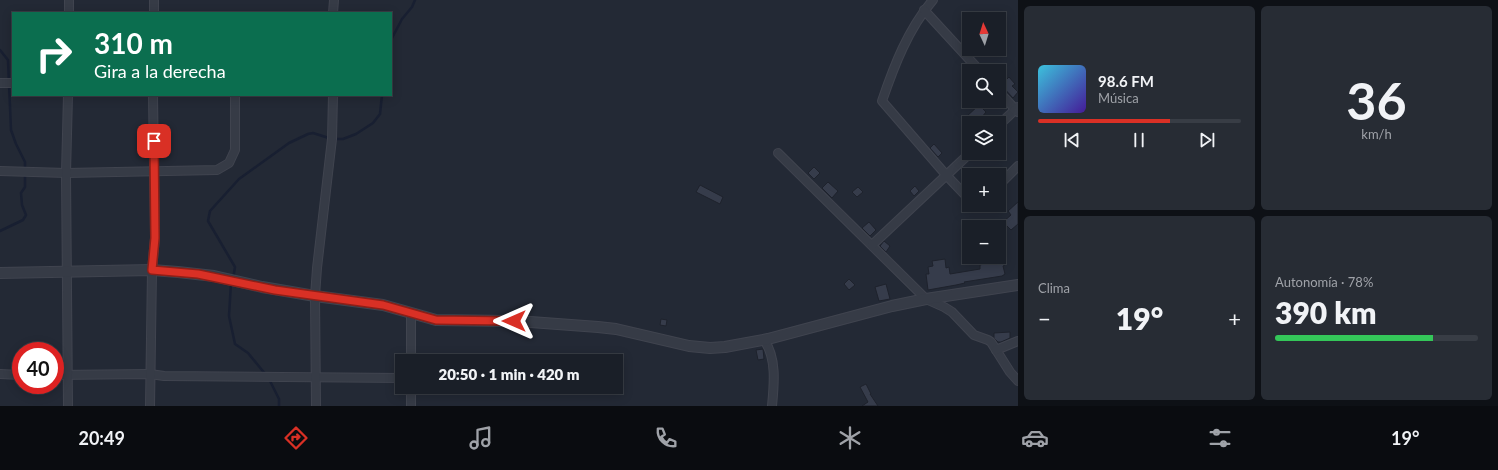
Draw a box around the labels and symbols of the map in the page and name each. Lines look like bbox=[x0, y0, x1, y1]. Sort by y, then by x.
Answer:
north arrow bbox=[962, 12, 1006, 56]
pin bbox=[137, 124, 171, 158]
position arrow bbox=[493, 300, 535, 342]
speed limit sign: 40 bbox=[12, 342, 64, 394]

